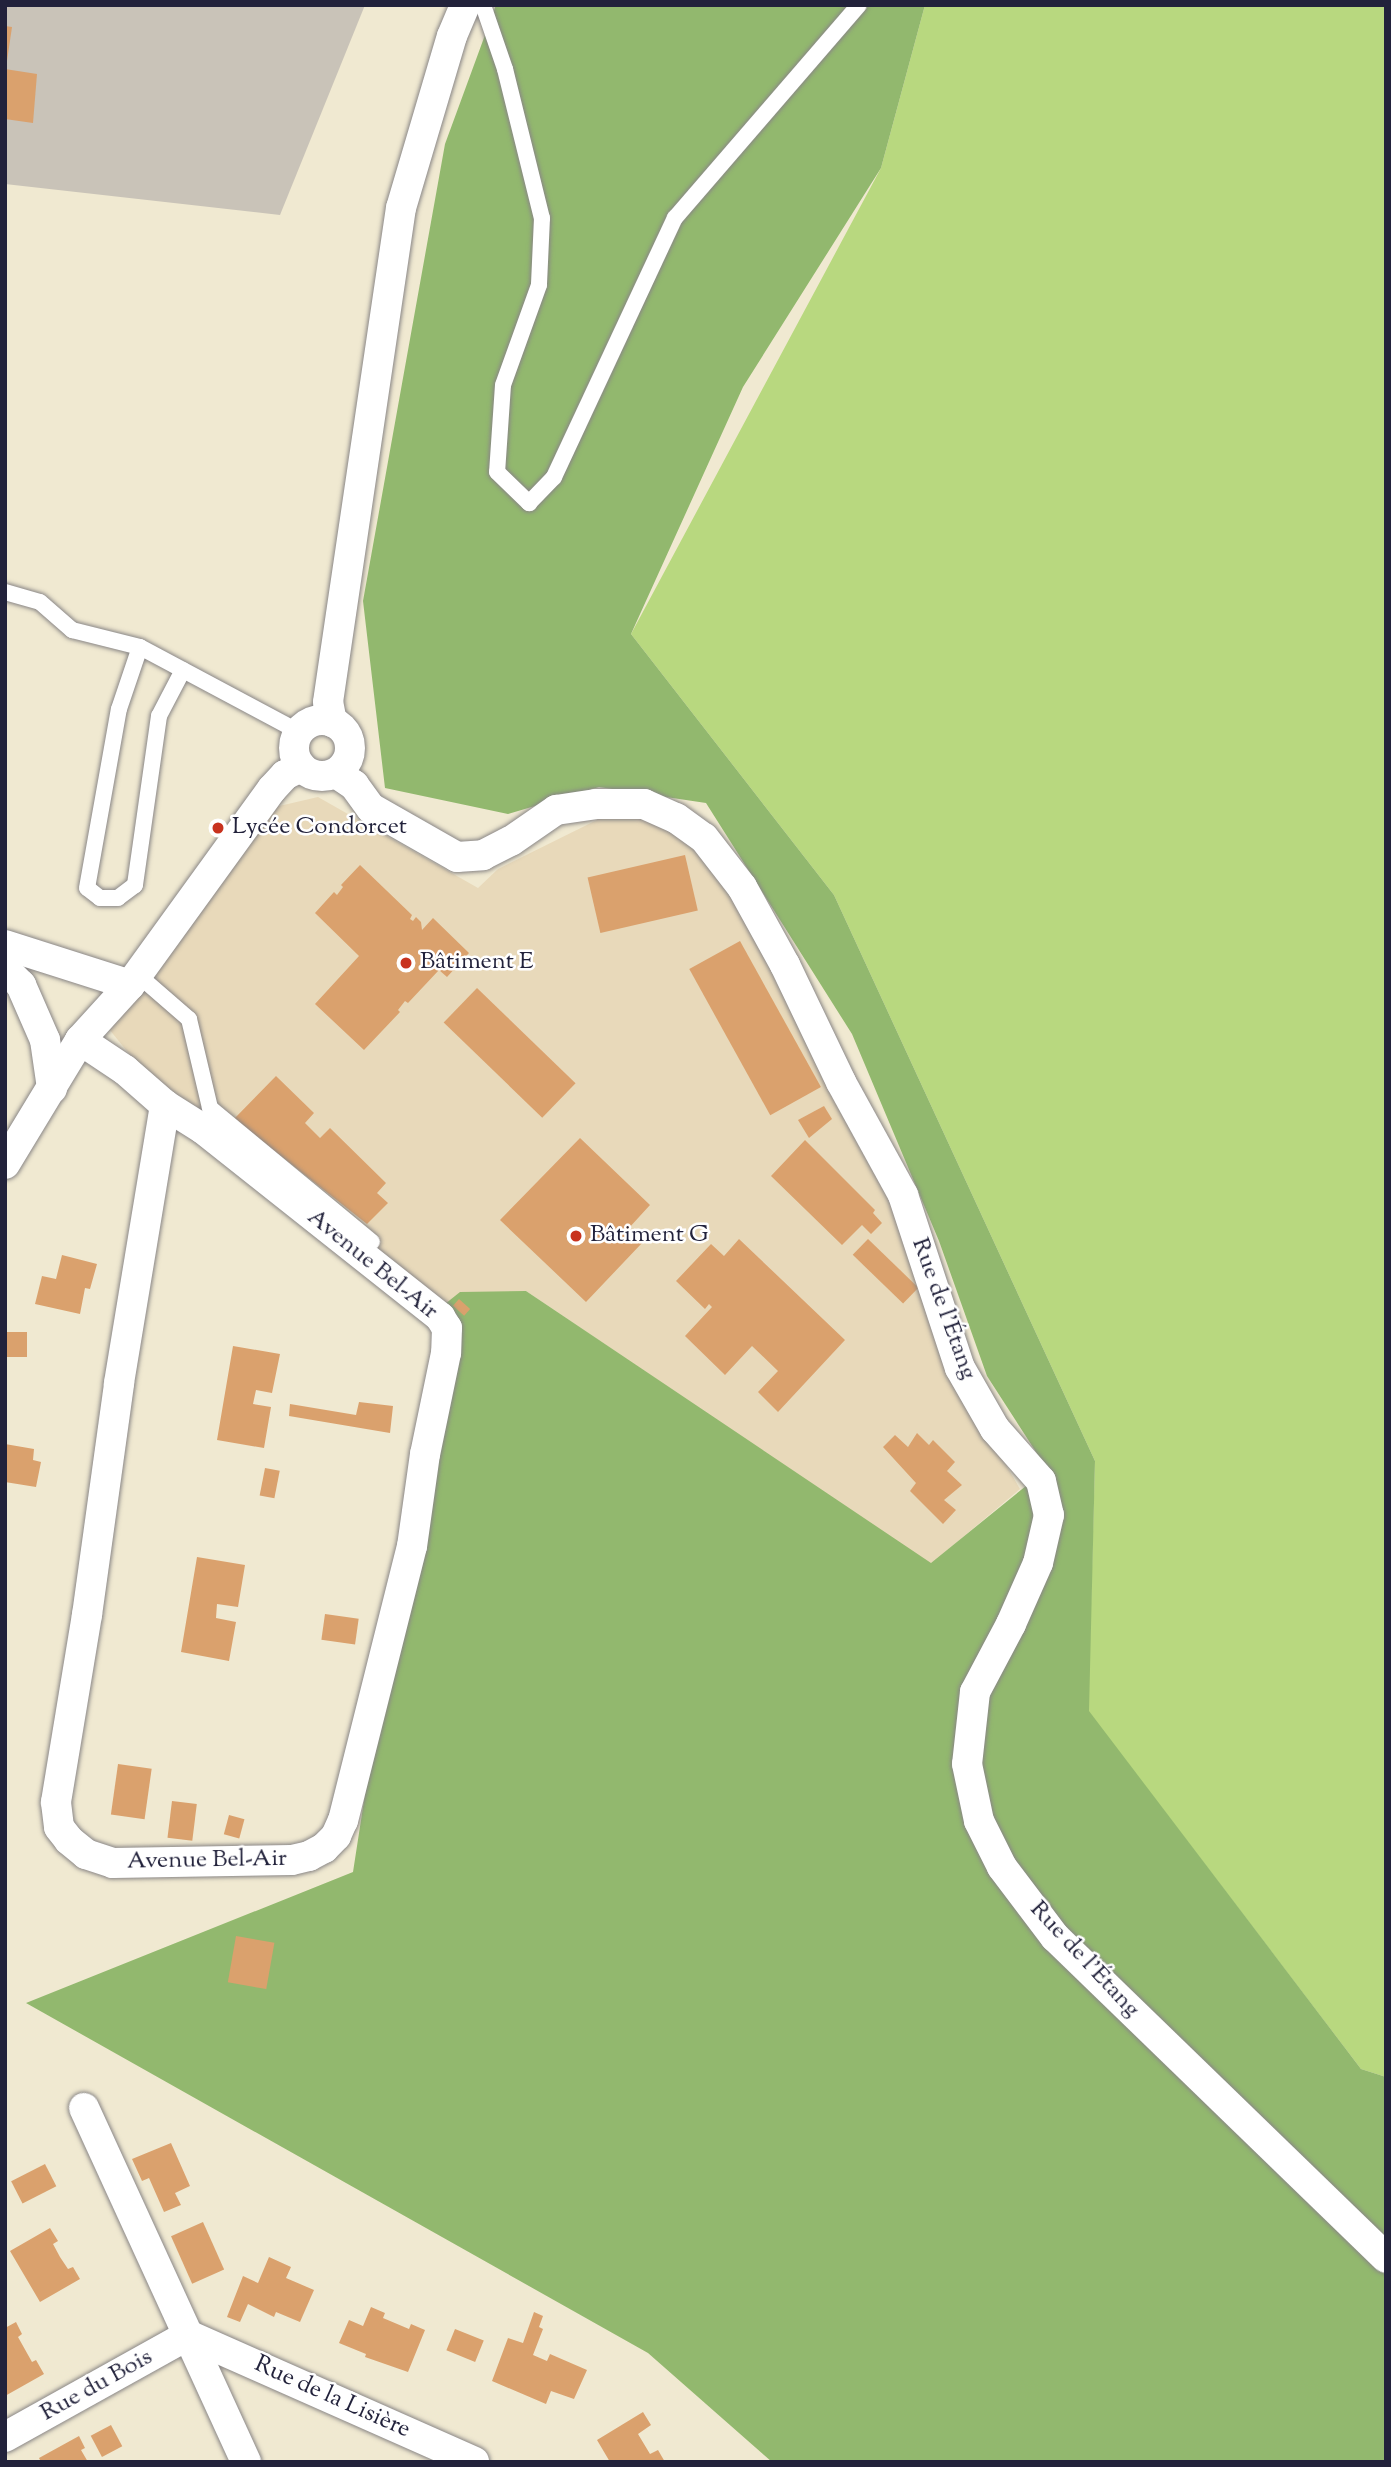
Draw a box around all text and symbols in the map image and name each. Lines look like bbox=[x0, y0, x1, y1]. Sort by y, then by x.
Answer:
place label: Lycée Condorcet bbox=[232, 814, 407, 842]
marker: Lycée Condorcet bbox=[210, 820, 226, 836]
place label: Bâtiment E bbox=[420, 949, 534, 977]
marker: Bâtiment E bbox=[398, 955, 414, 971]
street label: Avenue Bel-Air bbox=[301, 1203, 443, 1327]
place label: Bâtiment G bbox=[590, 1222, 709, 1250]
marker: Bâtiment G bbox=[568, 1228, 584, 1244]
street label: Rue de l'Étang bbox=[904, 1234, 982, 1384]
street label: Avenue Bel-Air bbox=[127, 1845, 287, 1877]
street label: Rue de l'Étang bbox=[1023, 1896, 1145, 2024]
street label: Rue du Bois bbox=[36, 2343, 158, 2429]
street label: Rue de la Lisière bbox=[249, 2351, 415, 2445]

